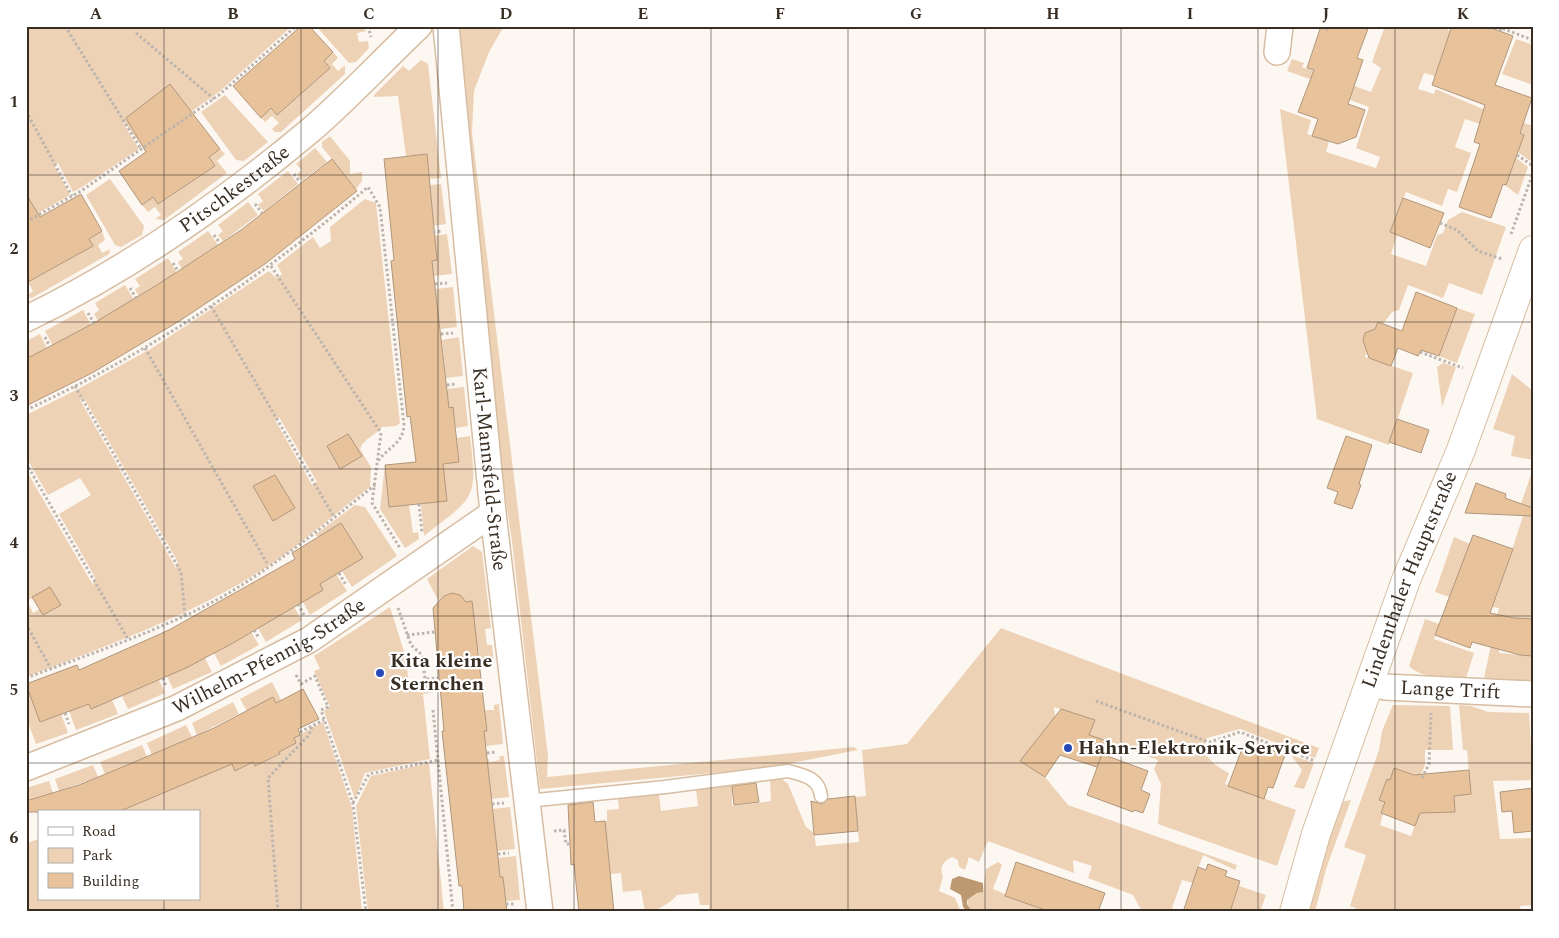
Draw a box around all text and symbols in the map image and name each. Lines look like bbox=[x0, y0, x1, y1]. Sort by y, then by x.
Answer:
text: A bbox=[90, 2, 103, 26]
text: B bbox=[227, 2, 239, 26]
text: C bbox=[363, 2, 375, 26]
text: D bbox=[500, 2, 513, 26]
text: E bbox=[638, 2, 648, 26]
text: F bbox=[775, 2, 785, 26]
text: G bbox=[910, 2, 922, 26]
text: H bbox=[1046, 2, 1060, 26]
text: I bbox=[1187, 2, 1193, 26]
text: J bbox=[1323, 2, 1330, 26]
text: K bbox=[1457, 2, 1470, 26]
text: 1 bbox=[10, 90, 18, 114]
street label: Pitschkestraße bbox=[173, 138, 297, 241]
text: 2 bbox=[10, 237, 19, 261]
street label: Karl-Mannsfeld-Straße bbox=[464, 366, 515, 573]
text: 3 bbox=[10, 384, 19, 408]
street label: Lindenthaler Hauptstraße bbox=[1354, 466, 1465, 692]
text: 4 bbox=[10, 531, 19, 555]
street label: Wilhelm-Pfennig-Straße bbox=[167, 590, 372, 723]
place label: Kita kleine Sternchen bbox=[390, 646, 492, 699]
marker: Kita kleine Sternchen bbox=[374, 667, 386, 679]
street label: Lange Trift bbox=[1400, 673, 1501, 707]
text: 5 bbox=[10, 678, 18, 702]
place label: Hahn-Elektronik-Service bbox=[1078, 733, 1310, 763]
marker: Hahn-Elektronik-Service bbox=[1062, 742, 1074, 754]
legend bbox=[38, 810, 200, 900]
text: Road bbox=[82, 820, 116, 843]
text: 6 bbox=[10, 826, 19, 850]
text: Park bbox=[82, 844, 113, 867]
text: Building bbox=[82, 870, 139, 893]

